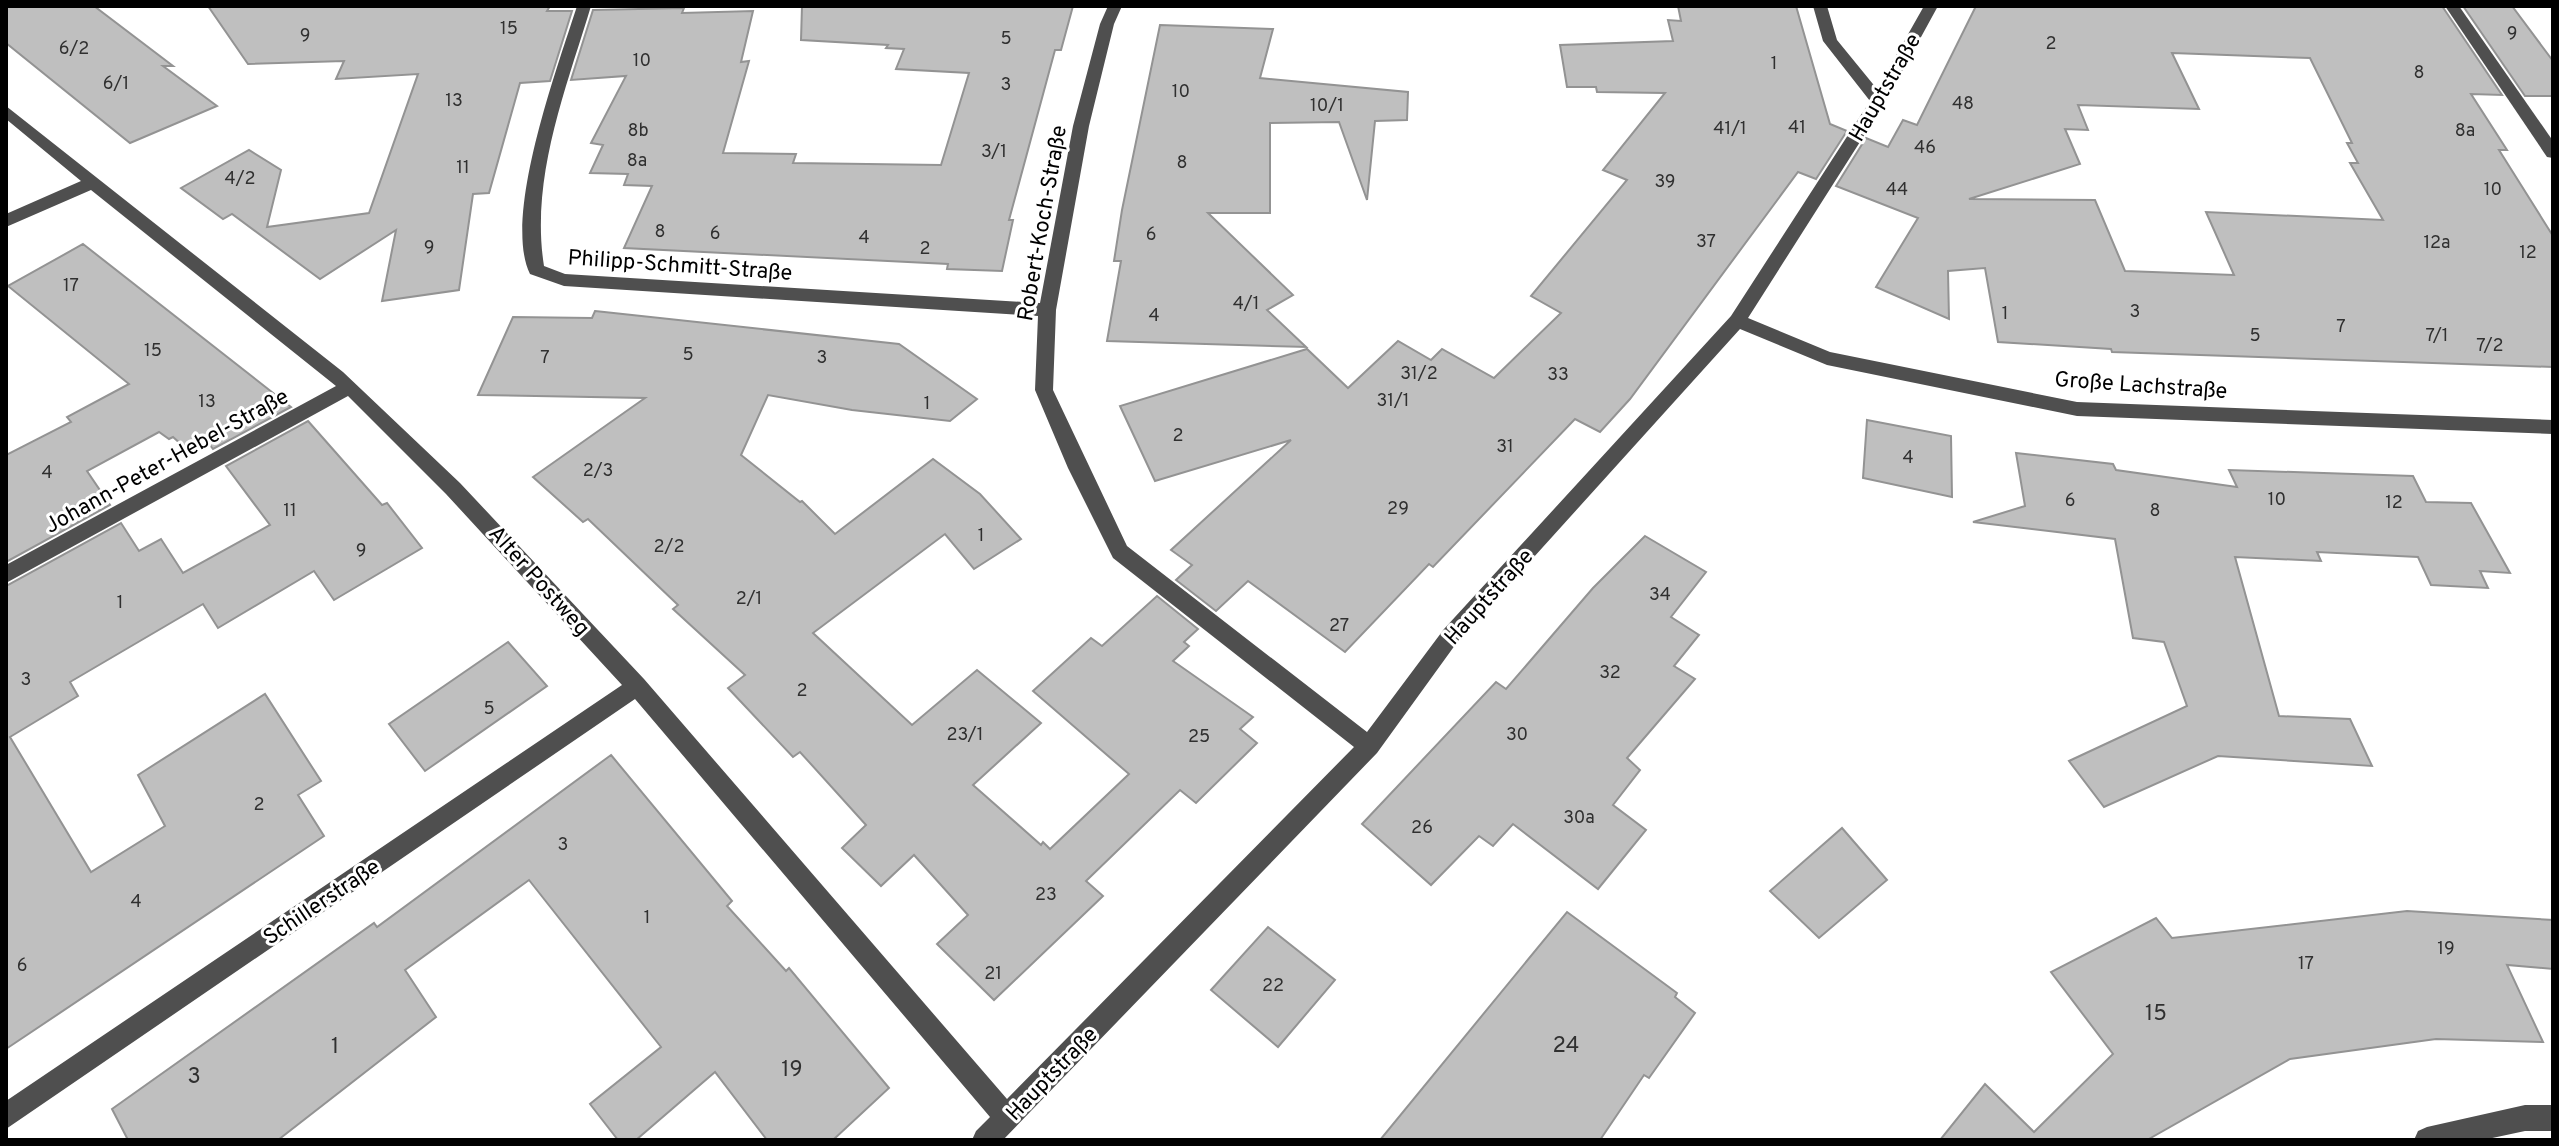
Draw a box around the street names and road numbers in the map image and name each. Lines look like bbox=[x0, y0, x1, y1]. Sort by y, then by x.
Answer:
street label: Hauptstraße bbox=[1844, 29, 1928, 147]
street label: Robert-Koch-Straße bbox=[1013, 123, 1074, 323]
street label: Philipp-Schmitt-Straße bbox=[567, 245, 793, 288]
street label: Große Lachstraße bbox=[2053, 367, 2228, 406]
street label: Johann-Peter-Hebel-Straße bbox=[41, 384, 294, 541]
street label: Alter Postweg bbox=[482, 521, 595, 642]
street label: Hauptstraße bbox=[1440, 544, 1540, 651]
street label: Schillerstraße bbox=[259, 854, 386, 952]
street label: Hauptstraße bbox=[1001, 1022, 1104, 1127]

